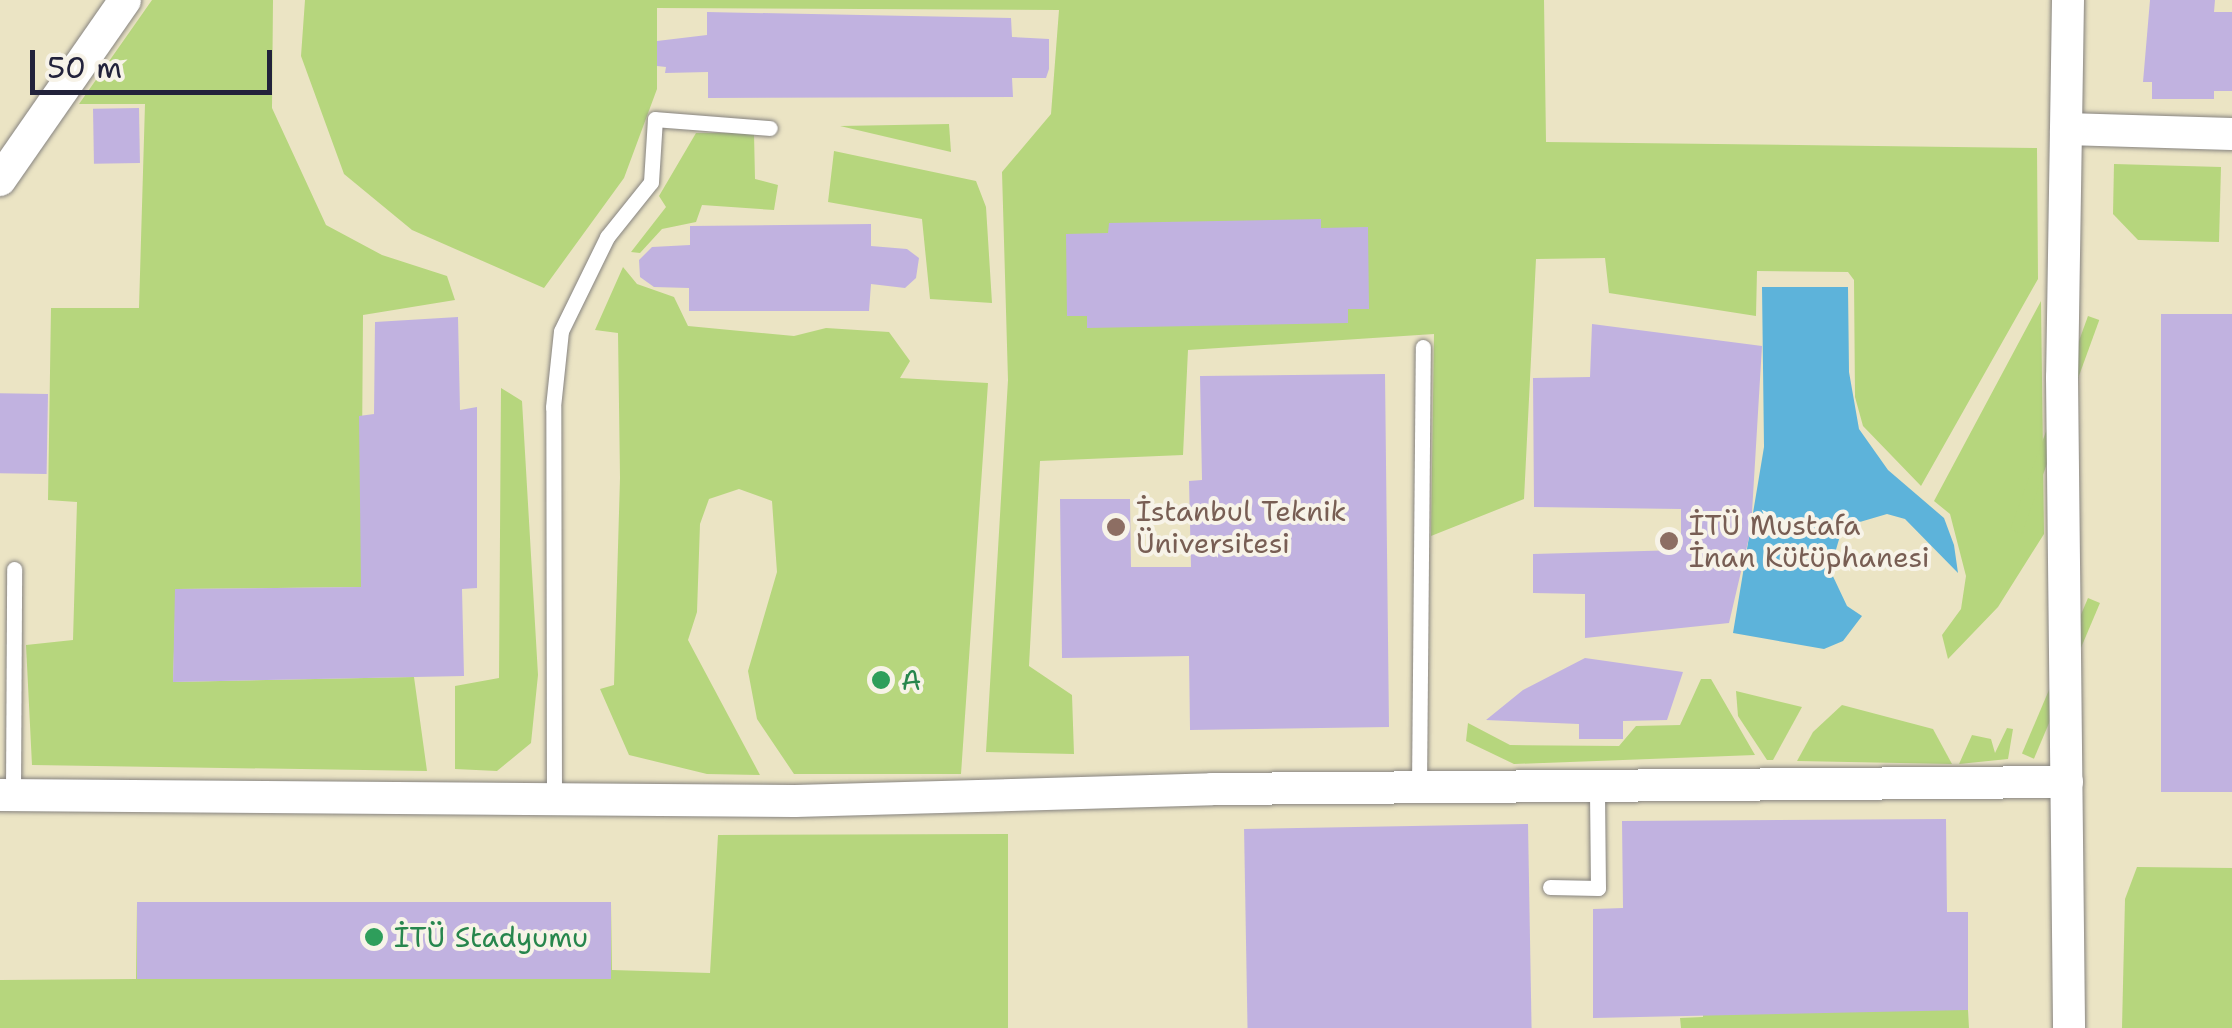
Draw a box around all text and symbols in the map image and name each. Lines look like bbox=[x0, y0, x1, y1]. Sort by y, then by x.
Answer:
scale bar bbox=[35, 30, 278, 92]
text: 50 m bbox=[47, 47, 122, 88]
place label: İstanbul Teknik Üniversitesi bbox=[1136, 494, 1347, 560]
place label: İTÜ Mustafa İnan Kütüphanesi bbox=[1689, 508, 1930, 574]
marker: İstanbul Teknik Üniversitesi bbox=[1105, 516, 1127, 538]
marker: İTÜ Mustafa İnan Kütüphanesi bbox=[1658, 530, 1680, 552]
place label: A bbox=[901, 663, 921, 697]
marker: A bbox=[870, 669, 892, 691]
place label: İTÜ Stadyumu bbox=[394, 920, 588, 954]
marker: İTÜ Stadyumu bbox=[363, 926, 385, 948]

